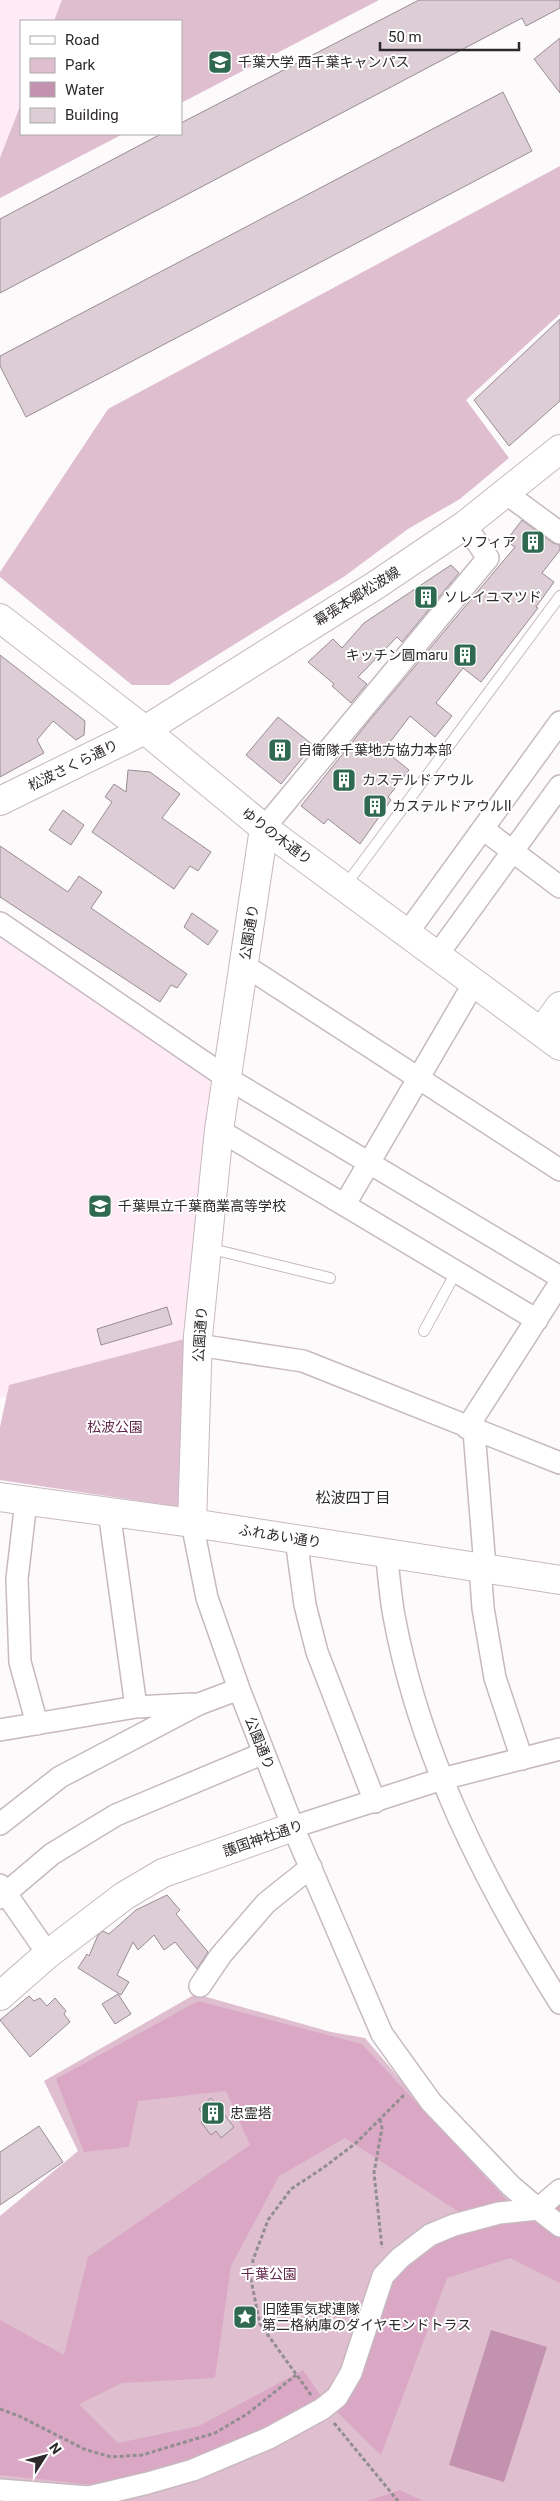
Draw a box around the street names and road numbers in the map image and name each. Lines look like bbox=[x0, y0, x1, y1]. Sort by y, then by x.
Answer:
street label: 幕張本郷松波線 bbox=[311, 563, 403, 629]
street label: 松波さくら通り bbox=[25, 736, 121, 794]
street label: ゆりの木通り bbox=[239, 804, 315, 868]
street label: 公園通り bbox=[237, 903, 261, 961]
street label: 公園通り bbox=[190, 1306, 210, 1362]
street label: ふれあい通り bbox=[237, 1522, 323, 1550]
street label: 公園通り bbox=[242, 1714, 278, 1772]
street label: 護国神社通り bbox=[221, 1817, 305, 1859]

